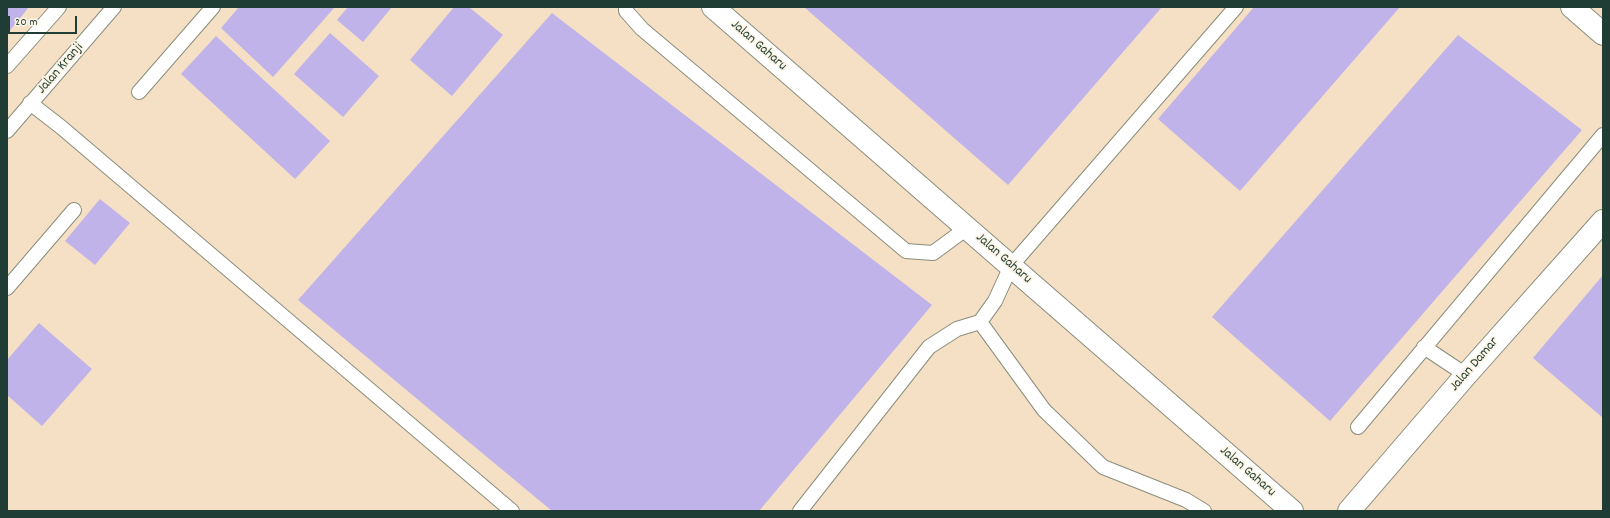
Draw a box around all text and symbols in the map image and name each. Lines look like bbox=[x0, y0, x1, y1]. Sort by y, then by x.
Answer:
scale bar bbox=[10, 8, 79, 34]
text: 20 m bbox=[15, 14, 38, 31]
street label: Jalan Gaharu bbox=[726, 17, 790, 75]
street label: Jalan Kranji bbox=[34, 40, 88, 98]
street label: Jalan Gaharu bbox=[971, 230, 1035, 288]
street label: Jalan Damar bbox=[1447, 334, 1503, 396]
street label: Jalan Gaharu bbox=[1215, 443, 1279, 501]

